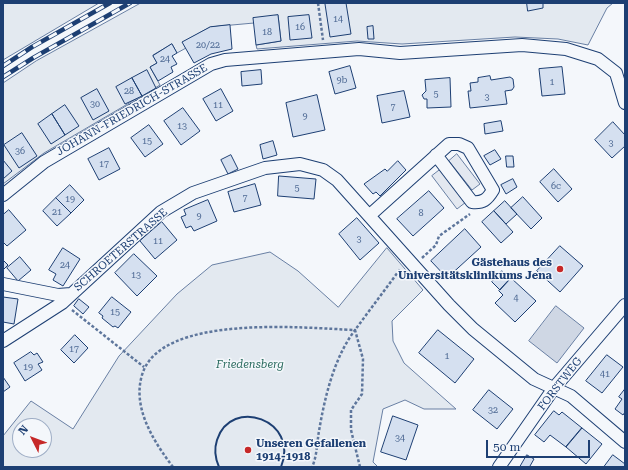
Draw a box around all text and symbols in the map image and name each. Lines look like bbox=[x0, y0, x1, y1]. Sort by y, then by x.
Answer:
house number: 14 bbox=[333, 14, 343, 24]
house number: 16 bbox=[295, 22, 305, 32]
house number: 18 bbox=[262, 27, 272, 37]
house number: 20/22 bbox=[196, 40, 220, 50]
house number: 24 bbox=[160, 54, 170, 64]
street label: JOHANN-FRIEDRICH-STRASSE bbox=[54, 61, 210, 159]
house number: 9b bbox=[337, 75, 347, 85]
house number: 1 bbox=[549, 77, 555, 87]
house number: 28 bbox=[124, 86, 134, 96]
house number: 5 bbox=[433, 89, 439, 99]
house number: 3 bbox=[484, 92, 490, 102]
house number: 30 bbox=[90, 99, 100, 109]
house number: 11 bbox=[213, 100, 223, 110]
house number: 7 bbox=[390, 102, 396, 112]
house number: 9 bbox=[302, 111, 308, 121]
house number: 13 bbox=[177, 121, 187, 131]
house number: 15 bbox=[142, 136, 152, 146]
house number: 3 bbox=[608, 138, 614, 148]
house number: 36 bbox=[15, 146, 25, 156]
house number: 17 bbox=[99, 159, 109, 169]
house number: 6c bbox=[551, 181, 561, 191]
house number: 5 bbox=[294, 183, 300, 193]
house number: 7 bbox=[242, 193, 248, 203]
house number: 19 bbox=[65, 194, 75, 204]
street label: SCHROETERSTRASSE bbox=[72, 206, 170, 294]
house number: 21 bbox=[52, 207, 62, 217]
house number: 8 bbox=[418, 208, 424, 218]
house number: 9 bbox=[196, 211, 202, 221]
house number: 3 bbox=[356, 234, 362, 244]
house number: 11 bbox=[153, 236, 163, 246]
place label: Gästehaus des Universitätsklinikums Jena bbox=[398, 256, 552, 282]
house number: 24 bbox=[60, 260, 70, 270]
marker: Gästehaus des Universitätsklinikums Jena bbox=[555, 264, 565, 274]
house number: 13 bbox=[131, 270, 141, 280]
house number: 4 bbox=[513, 293, 519, 303]
house number: 15 bbox=[110, 307, 120, 317]
house number: 17 bbox=[69, 344, 79, 354]
house number: 1 bbox=[444, 351, 450, 361]
street label: FORSTWEG bbox=[535, 355, 585, 413]
park label: Friedensberg bbox=[216, 358, 284, 372]
house number: 19 bbox=[23, 362, 33, 372]
house number: 41 bbox=[600, 369, 610, 379]
house number: 32 bbox=[488, 405, 498, 415]
north arrow bbox=[12, 418, 52, 458]
text: N bbox=[16, 423, 31, 438]
scale bar bbox=[488, 432, 592, 458]
house number: 34 bbox=[395, 433, 405, 443]
place label: Unseren Gefallenen 1914-1918 bbox=[256, 437, 366, 463]
text: 50 m bbox=[493, 440, 520, 454]
marker: Unseren Gefallenen 1914-1918 bbox=[243, 445, 253, 455]

